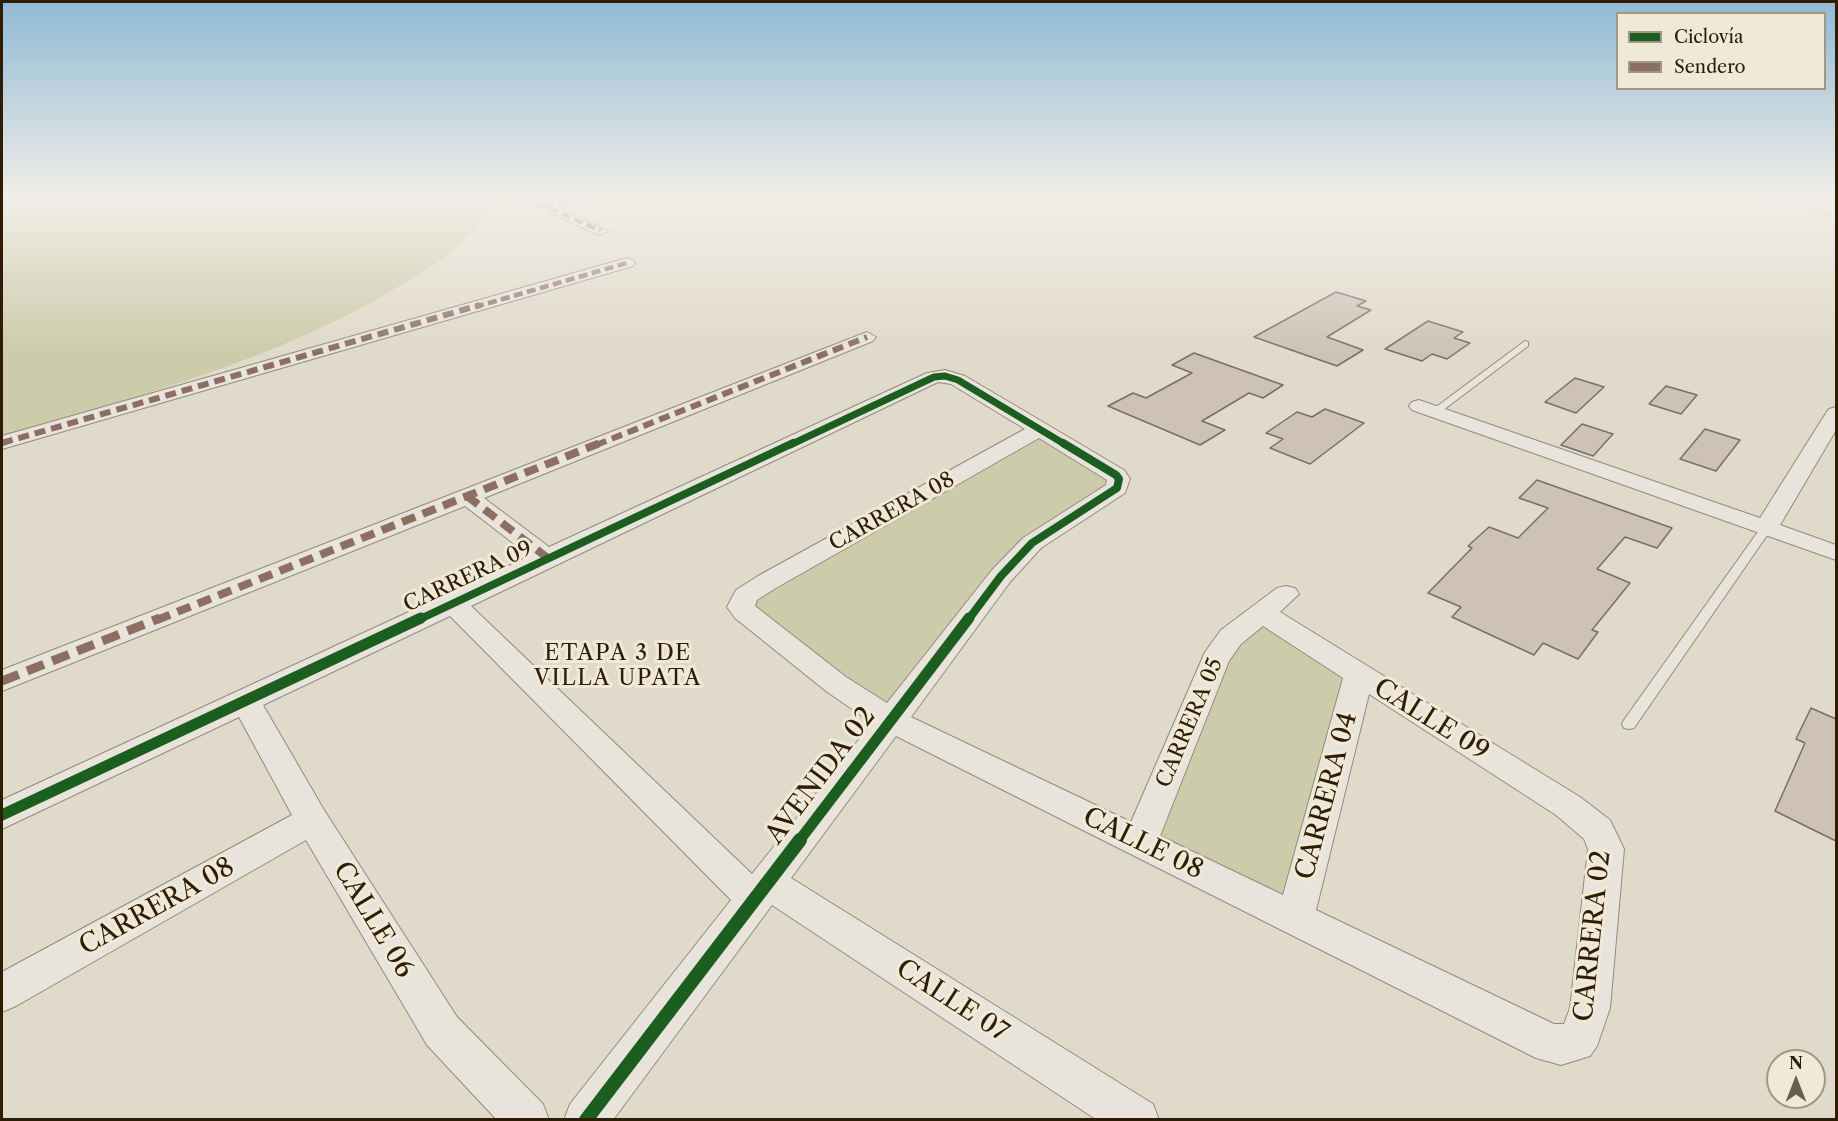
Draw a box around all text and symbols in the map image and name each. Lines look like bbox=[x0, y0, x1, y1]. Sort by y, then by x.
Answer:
legend bbox=[1616, 12, 1826, 90]
text: Ciclovía bbox=[1674, 26, 1743, 48]
text: Sendero bbox=[1674, 56, 1746, 78]
street label: CARRERA 08 bbox=[825, 467, 959, 557]
street label: CARRERA 09 bbox=[400, 536, 536, 618]
district label: ETAPA 3 DE VILLA UPATA bbox=[534, 641, 702, 692]
street label: CARRERA 05 bbox=[1151, 654, 1229, 792]
street label: CALLE 09 bbox=[1368, 672, 1494, 768]
street label: AVENIDA 02 bbox=[759, 702, 883, 850]
street label: CARRERA 04 bbox=[1290, 709, 1364, 883]
street label: CALLE 08 bbox=[1078, 801, 1208, 887]
street label: CARRERA 02 bbox=[1569, 849, 1617, 1023]
street label: CARRERA 08 bbox=[74, 852, 240, 962]
street label: CALLE 06 bbox=[326, 856, 420, 984]
street label: CALLE 07 bbox=[890, 953, 1014, 1049]
north arrow bbox=[1766, 1049, 1826, 1109]
text: N bbox=[1789, 1053, 1803, 1073]

